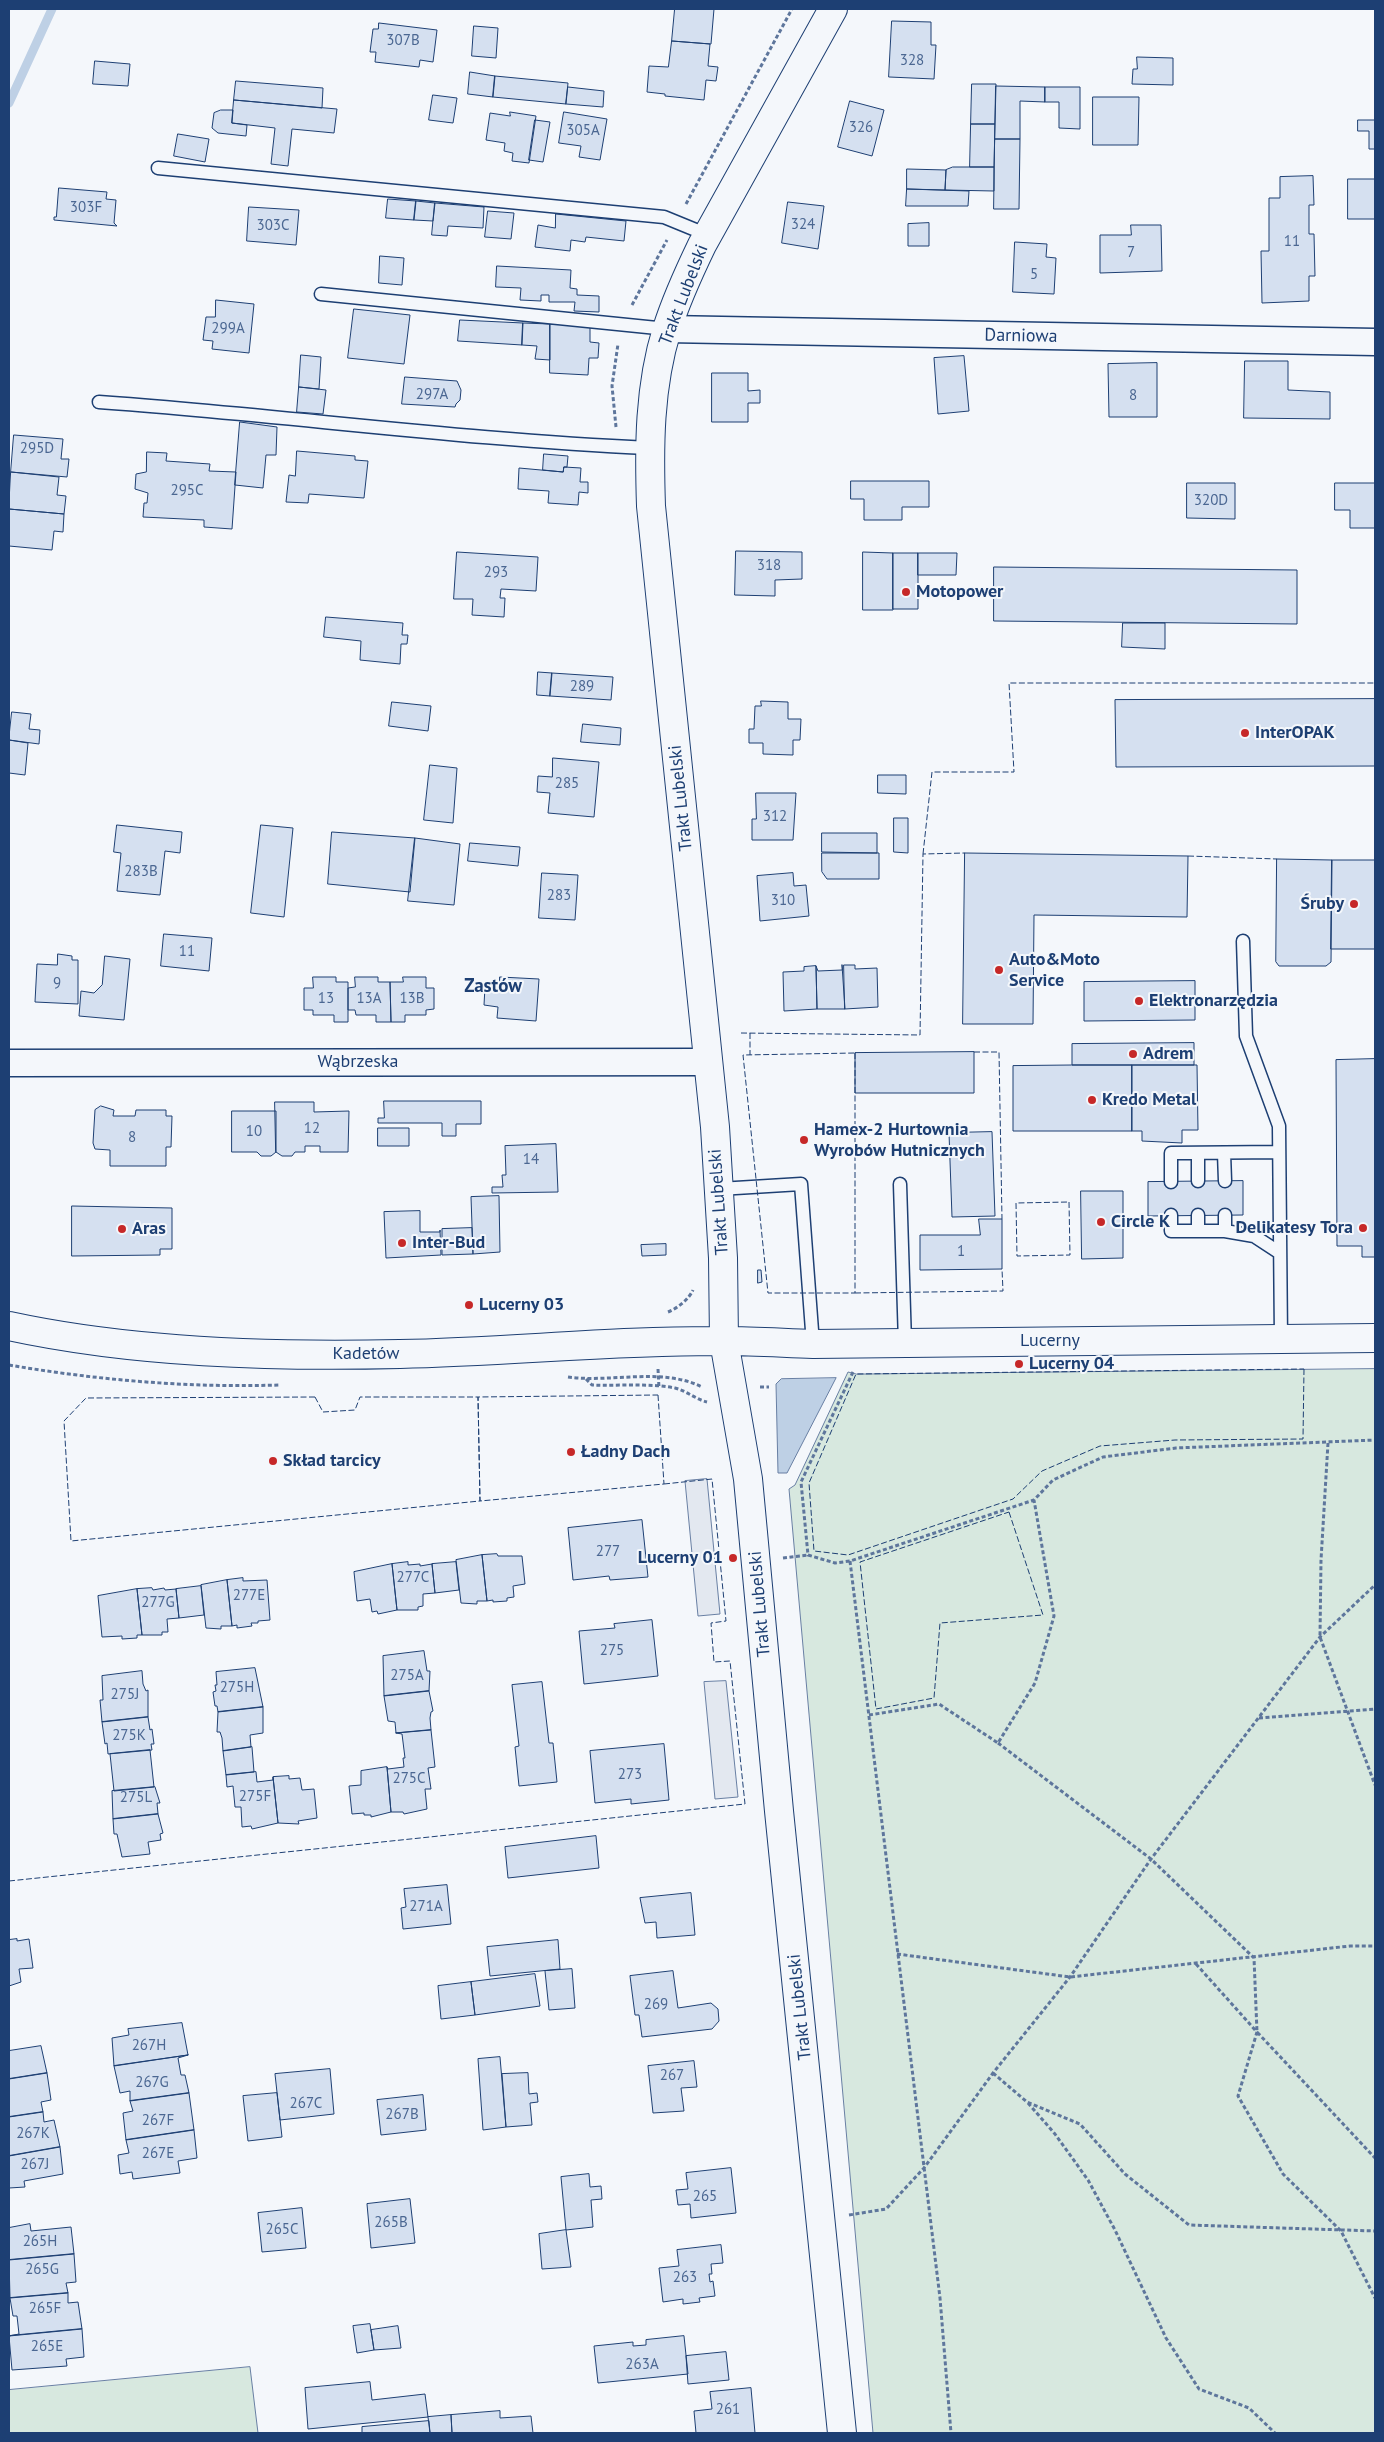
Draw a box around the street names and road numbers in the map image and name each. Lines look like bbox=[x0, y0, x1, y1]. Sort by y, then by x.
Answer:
street label: Trakt Lubelski bbox=[655, 241, 713, 349]
street label: Darniowa bbox=[984, 325, 1058, 347]
street label: Trakt Lubelski bbox=[665, 744, 697, 852]
street label: Wąbrzeska bbox=[318, 1051, 398, 1073]
street label: Trakt Lubelski bbox=[705, 1148, 733, 1256]
street label: Lucerny bbox=[1020, 1330, 1080, 1352]
street label: Kadetów bbox=[333, 1343, 399, 1365]
street label: Trakt Lubelski bbox=[745, 1550, 775, 1658]
street label: Trakt Lubelski bbox=[784, 1953, 816, 2061]

